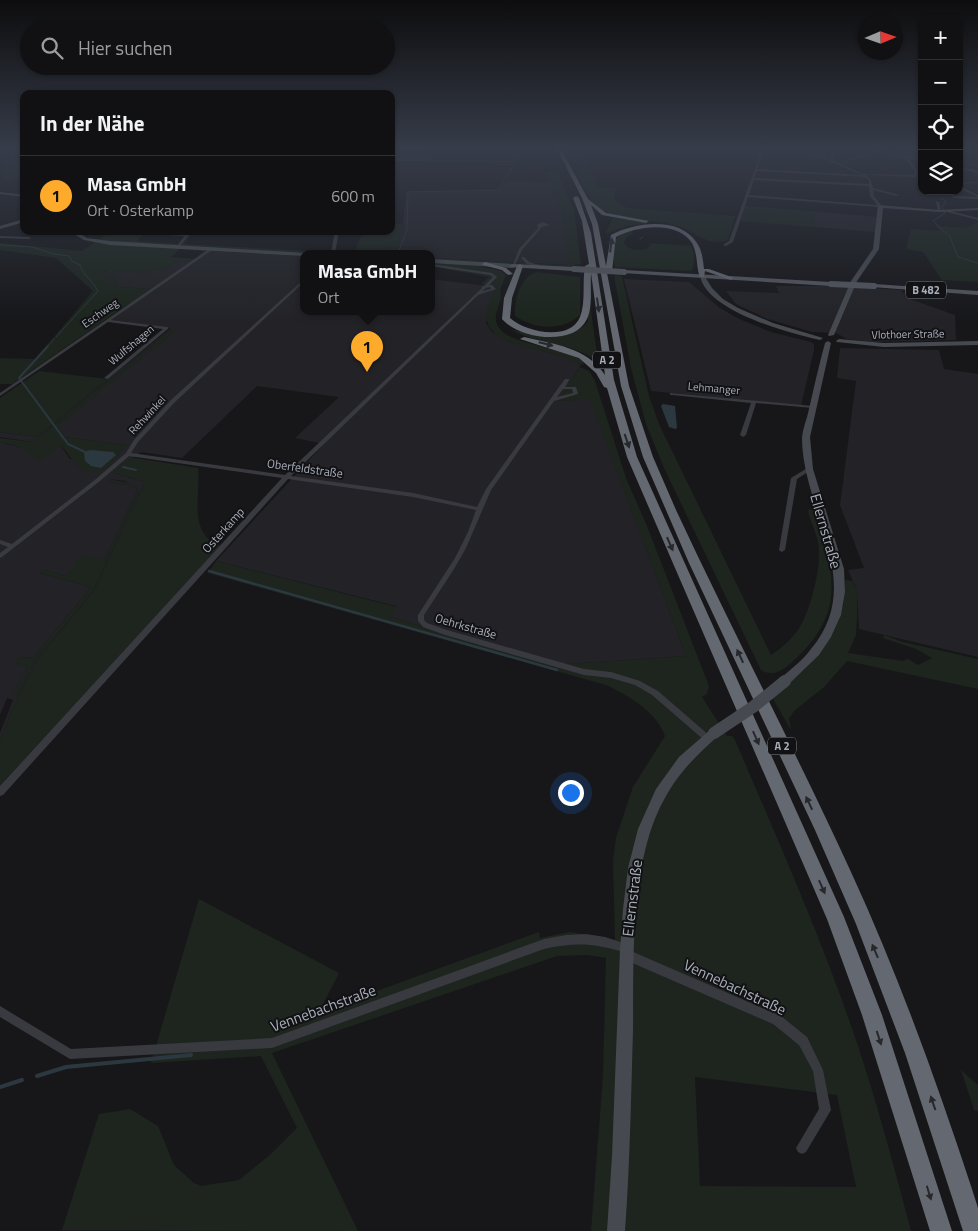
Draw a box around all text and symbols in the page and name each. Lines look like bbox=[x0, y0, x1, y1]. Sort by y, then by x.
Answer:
north arrow bbox=[858, 15, 903, 60]
map controls bbox=[918, 15, 963, 195]
button: + bbox=[918, 15, 963, 60]
search box bbox=[20, 20, 395, 75]
text: Hier suchen bbox=[78, 33, 173, 62]
icon: search bbox=[38, 34, 66, 62]
button: − bbox=[918, 60, 963, 105]
button: locate bbox=[918, 105, 963, 150]
text: In der Nähe bbox=[40, 107, 145, 139]
button: layers bbox=[918, 150, 963, 195]
text: Masa GmbH bbox=[87, 169, 187, 198]
text: 1 bbox=[52, 184, 60, 208]
text: 600 m bbox=[331, 184, 375, 208]
text: Ort · Osterkamp bbox=[87, 198, 194, 222]
one-way arrow bbox=[607, 236, 615, 252]
popup bbox=[300, 250, 435, 315]
text: Masa GmbH bbox=[318, 256, 417, 285]
road number: B 482 bbox=[906, 282, 946, 298]
text: Ort bbox=[318, 285, 339, 309]
street label: Eschweg bbox=[78, 294, 122, 331]
one-way arrow bbox=[595, 297, 603, 313]
street label: Wulfshagen bbox=[105, 321, 157, 369]
street label: Vlothoer Straße bbox=[871, 325, 945, 343]
pin: 1 bbox=[351, 331, 383, 372]
one-way arrow bbox=[538, 340, 553, 348]
road number: A 2 bbox=[593, 352, 621, 368]
street label: Lehmanger bbox=[687, 378, 741, 398]
street label: Rehwinkel bbox=[125, 392, 169, 438]
one-way arrow bbox=[623, 434, 631, 449]
street label: Oberfeldstraße bbox=[266, 453, 344, 483]
street label: Ellernstraße bbox=[804, 491, 848, 571]
street label: Osterkamp bbox=[197, 503, 249, 557]
one-way arrow bbox=[666, 537, 674, 551]
street label: Oehrkstraße bbox=[433, 608, 499, 644]
one-way arrow bbox=[735, 648, 744, 663]
one-way arrow bbox=[753, 731, 761, 745]
road number: A 2 bbox=[768, 738, 796, 754]
your location bbox=[558, 780, 584, 806]
one-way arrow bbox=[805, 795, 813, 810]
street label: Ellernstraße bbox=[616, 858, 648, 938]
one-way arrow bbox=[818, 879, 826, 894]
one-way arrow bbox=[871, 944, 879, 958]
street label: Vennebachstraße bbox=[680, 953, 790, 1021]
street label: Vennebachstraße bbox=[267, 978, 379, 1038]
one-way arrow bbox=[876, 1031, 884, 1046]
one-way arrow bbox=[929, 1095, 936, 1110]
one-way arrow bbox=[925, 1186, 933, 1201]

